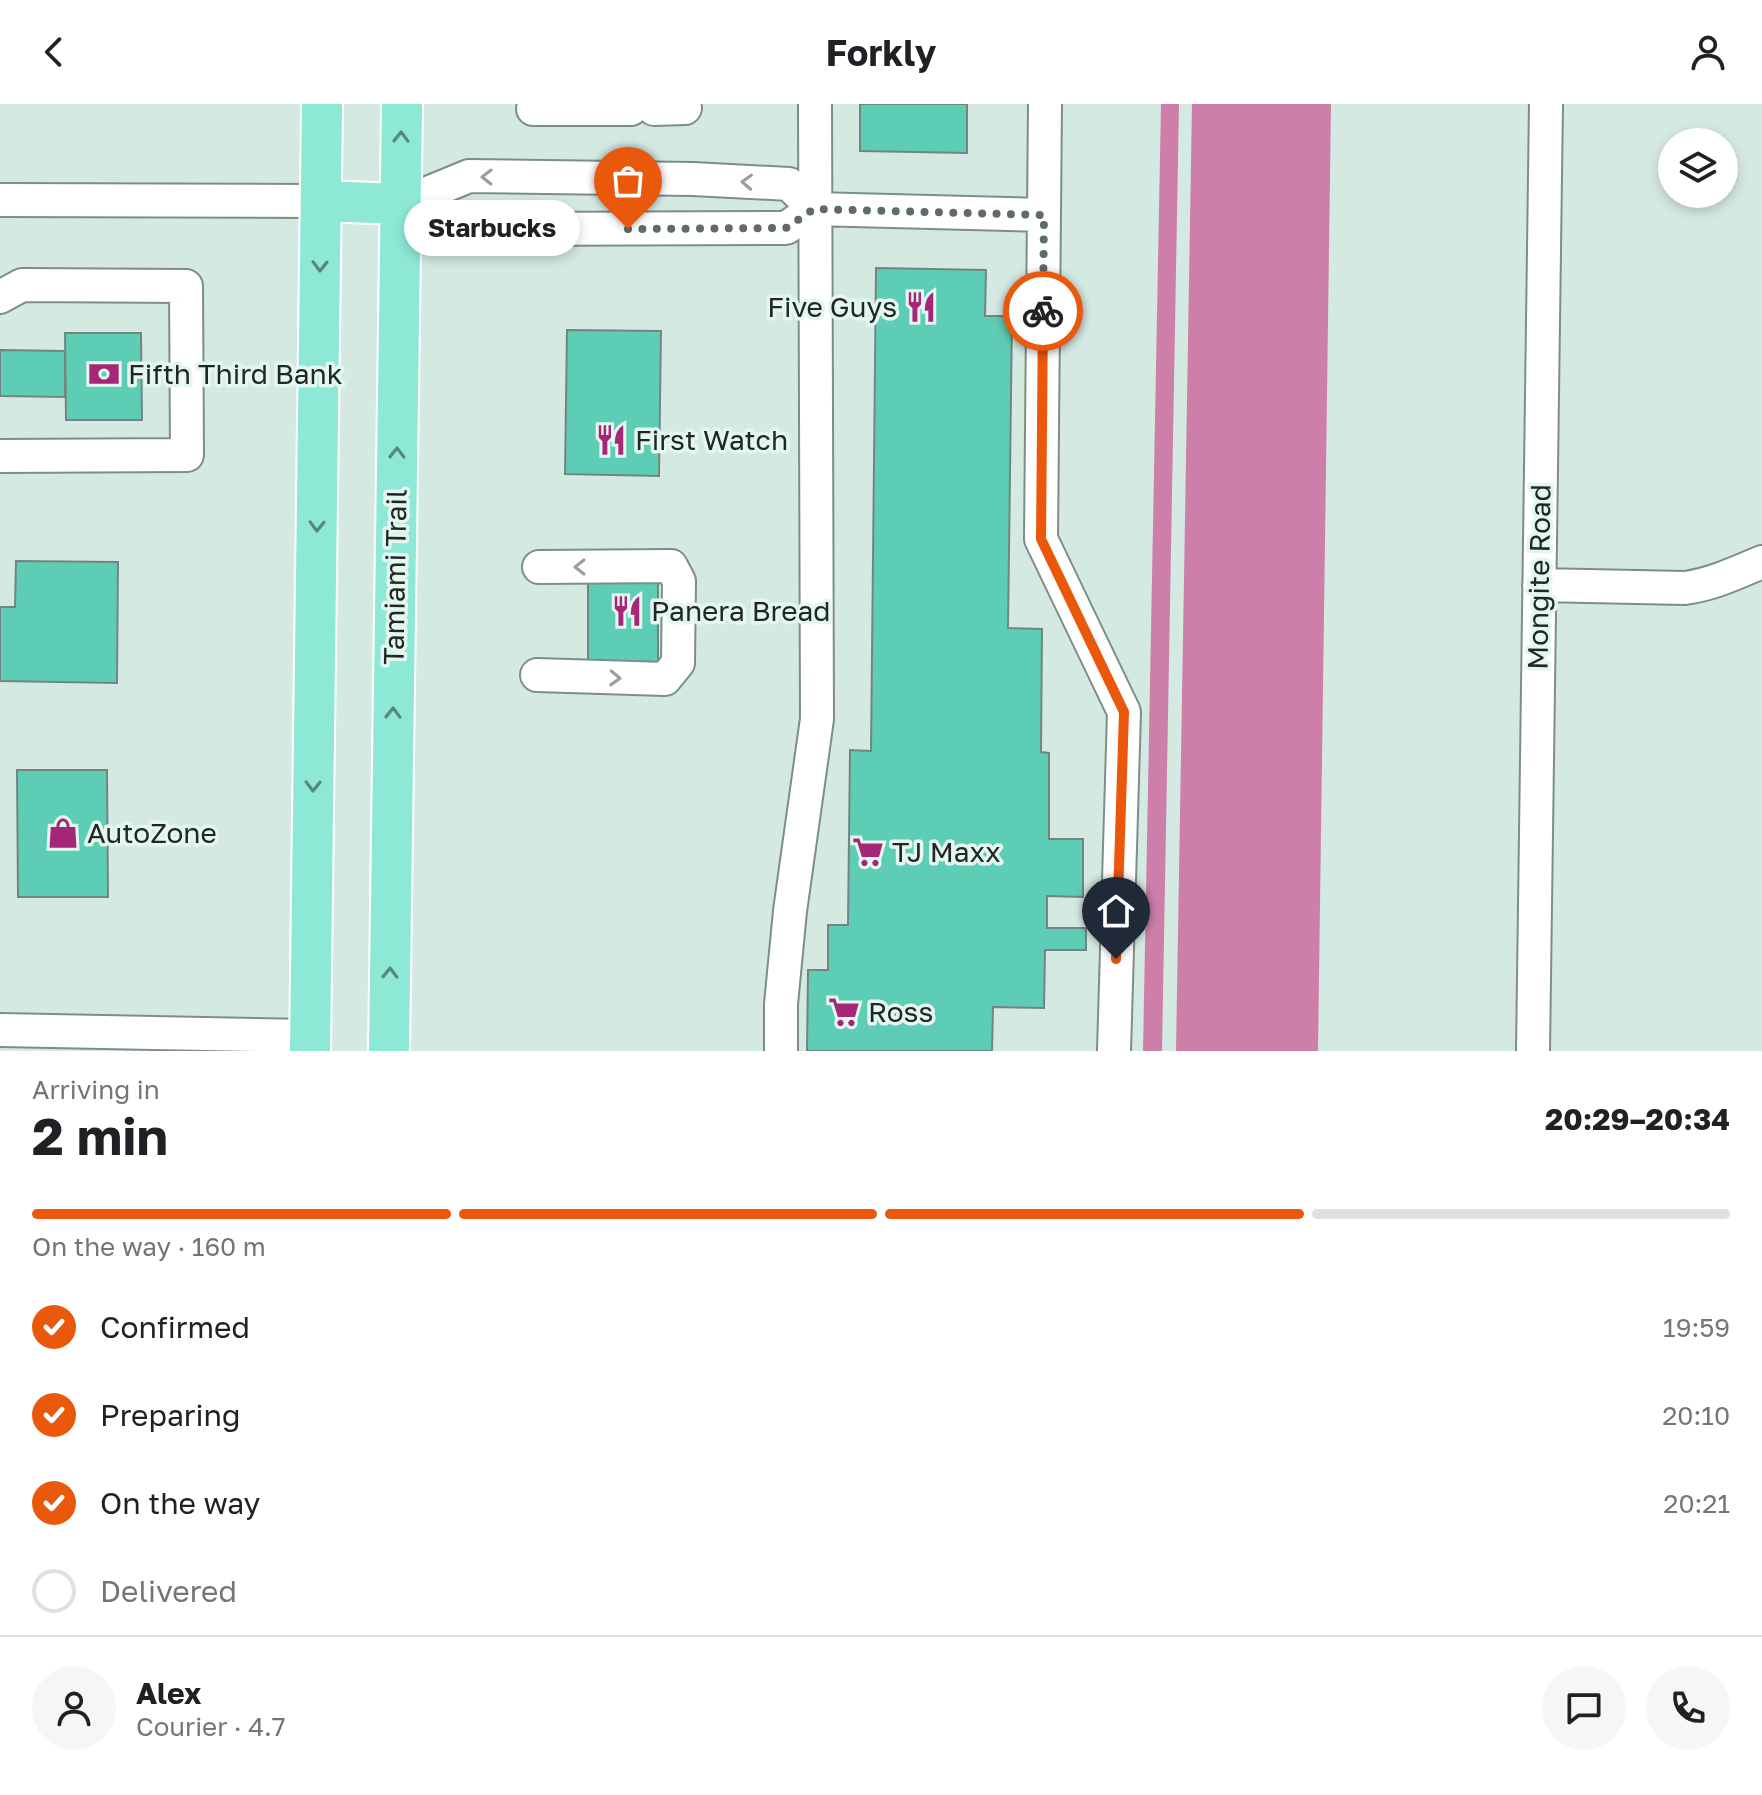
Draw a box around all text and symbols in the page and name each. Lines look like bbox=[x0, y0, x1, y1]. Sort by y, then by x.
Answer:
icon: back bbox=[32, 30, 76, 74]
icon: person bbox=[1686, 30, 1730, 74]
text: Forkly bbox=[826, 31, 936, 74]
map controls bbox=[1658, 128, 1738, 208]
button: layers bbox=[1658, 128, 1738, 208]
one-way arrow bbox=[393, 130, 410, 143]
pin bbox=[594, 147, 662, 229]
icon: bag bbox=[606, 159, 650, 203]
one-way arrow bbox=[480, 168, 493, 186]
one-way arrow bbox=[740, 174, 753, 191]
callout: Starbucks bbox=[404, 201, 580, 257]
text: Starbucks bbox=[428, 212, 556, 243]
one-way arrow bbox=[311, 260, 329, 273]
courier bbox=[1003, 271, 1083, 351]
icon: bike bbox=[1021, 289, 1065, 333]
place label: Five Guys bbox=[767, 290, 897, 323]
restaurant icon: Five Guys bbox=[904, 290, 938, 324]
bank icon: Fifth Third Bank bbox=[87, 357, 121, 391]
place label: Fifth Third Bank bbox=[128, 357, 343, 390]
restaurant icon: First Watch bbox=[594, 423, 628, 457]
place label: First Watch bbox=[635, 423, 788, 456]
one-way arrow bbox=[388, 446, 406, 459]
street label: Mongite Road bbox=[1520, 484, 1557, 670]
street label: Tamiami Trail bbox=[376, 489, 413, 665]
one-way arrow bbox=[308, 520, 326, 533]
one-way arrow bbox=[573, 558, 586, 576]
restaurant icon: Panera Bread bbox=[610, 594, 644, 628]
place label: Panera Bread bbox=[651, 594, 830, 627]
one-way arrow bbox=[609, 669, 622, 686]
one-way arrow bbox=[385, 706, 402, 719]
one-way arrow bbox=[305, 780, 322, 793]
shop icon: AutoZone bbox=[46, 816, 80, 850]
place label: AutoZone bbox=[87, 816, 217, 849]
supermarket icon: TJ Maxx bbox=[851, 835, 885, 869]
place label: TJ Maxx bbox=[892, 835, 1001, 868]
pin bbox=[1082, 877, 1150, 959]
icon: home bbox=[1094, 889, 1138, 933]
one-way arrow bbox=[381, 966, 399, 979]
supermarket icon: Ross bbox=[827, 995, 861, 1029]
place label: Ross bbox=[868, 995, 933, 1028]
text: Arriving in bbox=[32, 1074, 160, 1105]
text: 20:29–20:34 bbox=[1545, 1101, 1730, 1137]
text: 2 min bbox=[32, 1104, 168, 1166]
text: On the way · 160 m bbox=[32, 1231, 266, 1262]
icon: check bbox=[32, 1305, 76, 1349]
text: Confirmed bbox=[100, 1309, 250, 1345]
text: 19:59 bbox=[1663, 1312, 1730, 1343]
icon: check bbox=[32, 1393, 76, 1437]
text: Preparing bbox=[100, 1397, 241, 1433]
text: 20:10 bbox=[1662, 1400, 1730, 1431]
icon: check bbox=[32, 1481, 76, 1525]
text: On the way bbox=[100, 1485, 260, 1521]
text: 20:21 bbox=[1663, 1488, 1730, 1519]
text: Delivered bbox=[100, 1573, 237, 1609]
button: person bbox=[32, 1666, 116, 1750]
button: chat bbox=[1542, 1666, 1626, 1750]
button: phone bbox=[1646, 1666, 1730, 1750]
text: Alex bbox=[136, 1675, 201, 1711]
text: Courier · 4.7 bbox=[136, 1711, 286, 1742]

